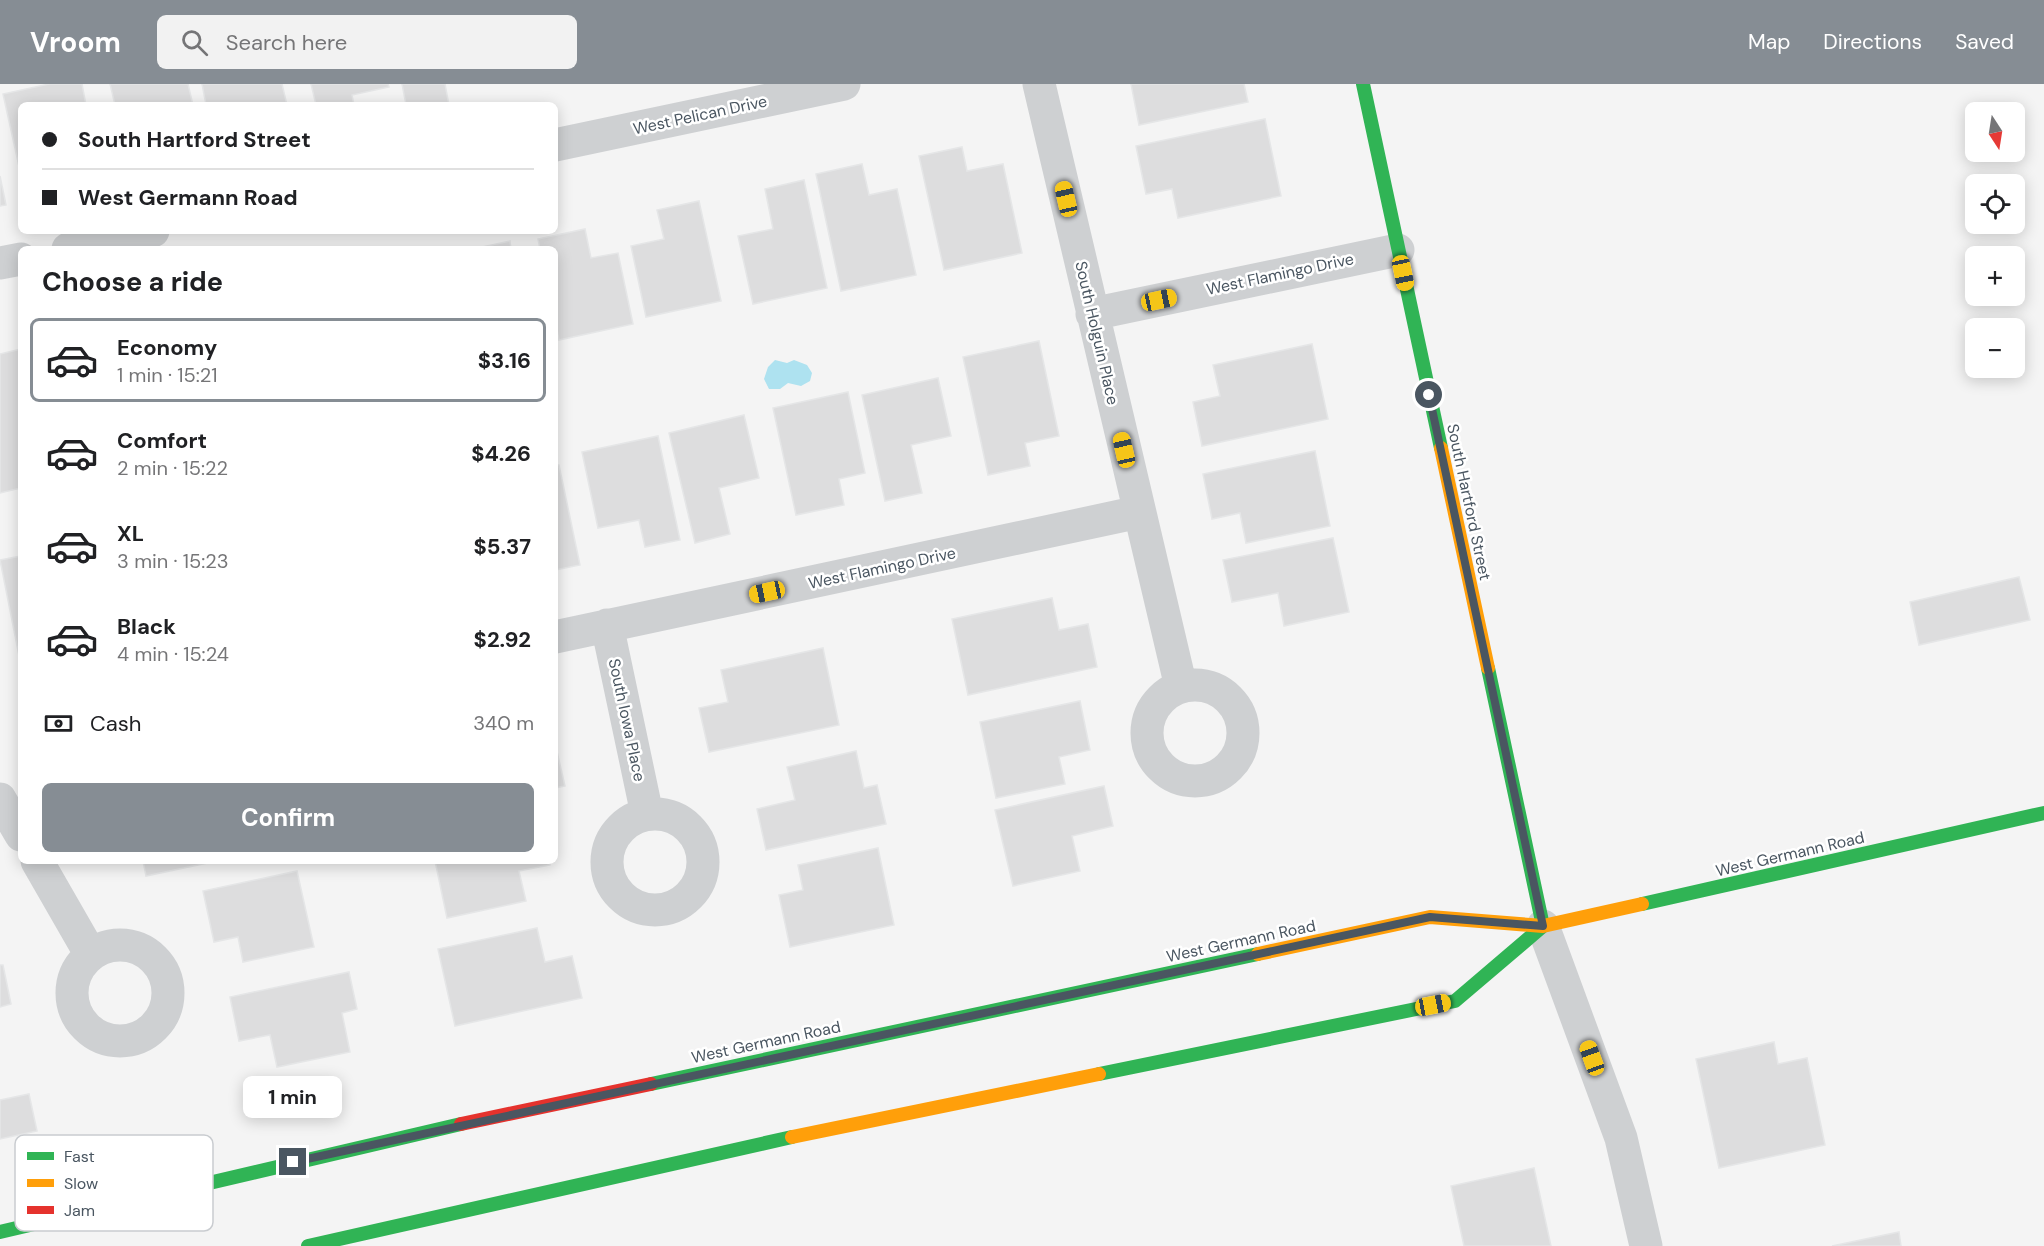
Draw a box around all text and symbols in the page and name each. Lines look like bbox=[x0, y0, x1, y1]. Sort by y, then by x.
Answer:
search box bbox=[157, 15, 577, 69]
text: Vroom bbox=[30, 24, 121, 61]
icon: search bbox=[178, 26, 211, 59]
text: Search here bbox=[226, 28, 347, 57]
text: Map bbox=[1748, 28, 1790, 56]
text: Directions bbox=[1823, 28, 1922, 56]
text: Saved bbox=[1955, 28, 2014, 56]
street label: West Pelican Drive bbox=[631, 91, 769, 139]
north arrow bbox=[1965, 102, 2025, 162]
map controls bbox=[1965, 102, 2025, 378]
text: South Hartford Street bbox=[78, 125, 311, 154]
button: locate bbox=[1965, 174, 2025, 234]
car bbox=[1053, 179, 1079, 219]
text: West Germann Road bbox=[78, 183, 298, 212]
button: + bbox=[1965, 246, 2025, 306]
street label: West Flamingo Drive bbox=[1204, 248, 1356, 300]
car bbox=[1390, 254, 1416, 292]
street label: South Holguin Place bbox=[1070, 259, 1124, 407]
text: Choose a ride bbox=[42, 264, 223, 299]
car bbox=[1140, 287, 1178, 313]
button: − bbox=[1965, 318, 2025, 378]
icon: car bbox=[45, 333, 99, 387]
text: Economy bbox=[117, 333, 217, 362]
text: $3.16 bbox=[478, 346, 531, 375]
text: 1 min · 15:21 bbox=[117, 362, 218, 388]
route start bbox=[1415, 381, 1442, 408]
street label: South Hartford Street bbox=[1442, 422, 1496, 582]
icon: car bbox=[45, 426, 99, 480]
text: Comfort bbox=[117, 426, 207, 455]
car bbox=[1111, 430, 1137, 470]
text: $4.26 bbox=[471, 439, 531, 468]
text: 2 min · 15:22 bbox=[117, 455, 228, 481]
icon: car bbox=[45, 519, 99, 573]
text: XL bbox=[117, 519, 144, 548]
text: $5.37 bbox=[474, 532, 531, 561]
street label: West Flamingo Drive bbox=[806, 542, 958, 594]
text: 3 min · 15:23 bbox=[117, 548, 229, 574]
car bbox=[748, 579, 786, 605]
icon: car bbox=[45, 612, 99, 666]
text: Black bbox=[117, 612, 176, 641]
text: $2.92 bbox=[474, 625, 531, 654]
text: 4 min · 15:24 bbox=[117, 641, 229, 667]
street label: South Iowa Place bbox=[604, 657, 650, 783]
icon: cash bbox=[42, 707, 75, 740]
text: Cash bbox=[90, 709, 141, 738]
text: 340 m bbox=[473, 710, 534, 736]
button: Confirm bbox=[42, 783, 534, 852]
street label: West Germann Road bbox=[1714, 827, 1866, 881]
street label: West Germann Road bbox=[1165, 915, 1317, 967]
car bbox=[1414, 993, 1452, 1017]
street label: West Germann Road bbox=[690, 1016, 842, 1068]
car bbox=[1577, 1038, 1607, 1078]
callout: 1 min bbox=[244, 1075, 342, 1117]
text: 1 min bbox=[268, 1084, 317, 1110]
legend bbox=[15, 1135, 213, 1231]
text: Fast bbox=[64, 1146, 95, 1167]
route end bbox=[279, 1148, 306, 1175]
text: Slow bbox=[64, 1173, 98, 1194]
text: Jam bbox=[64, 1200, 95, 1221]

